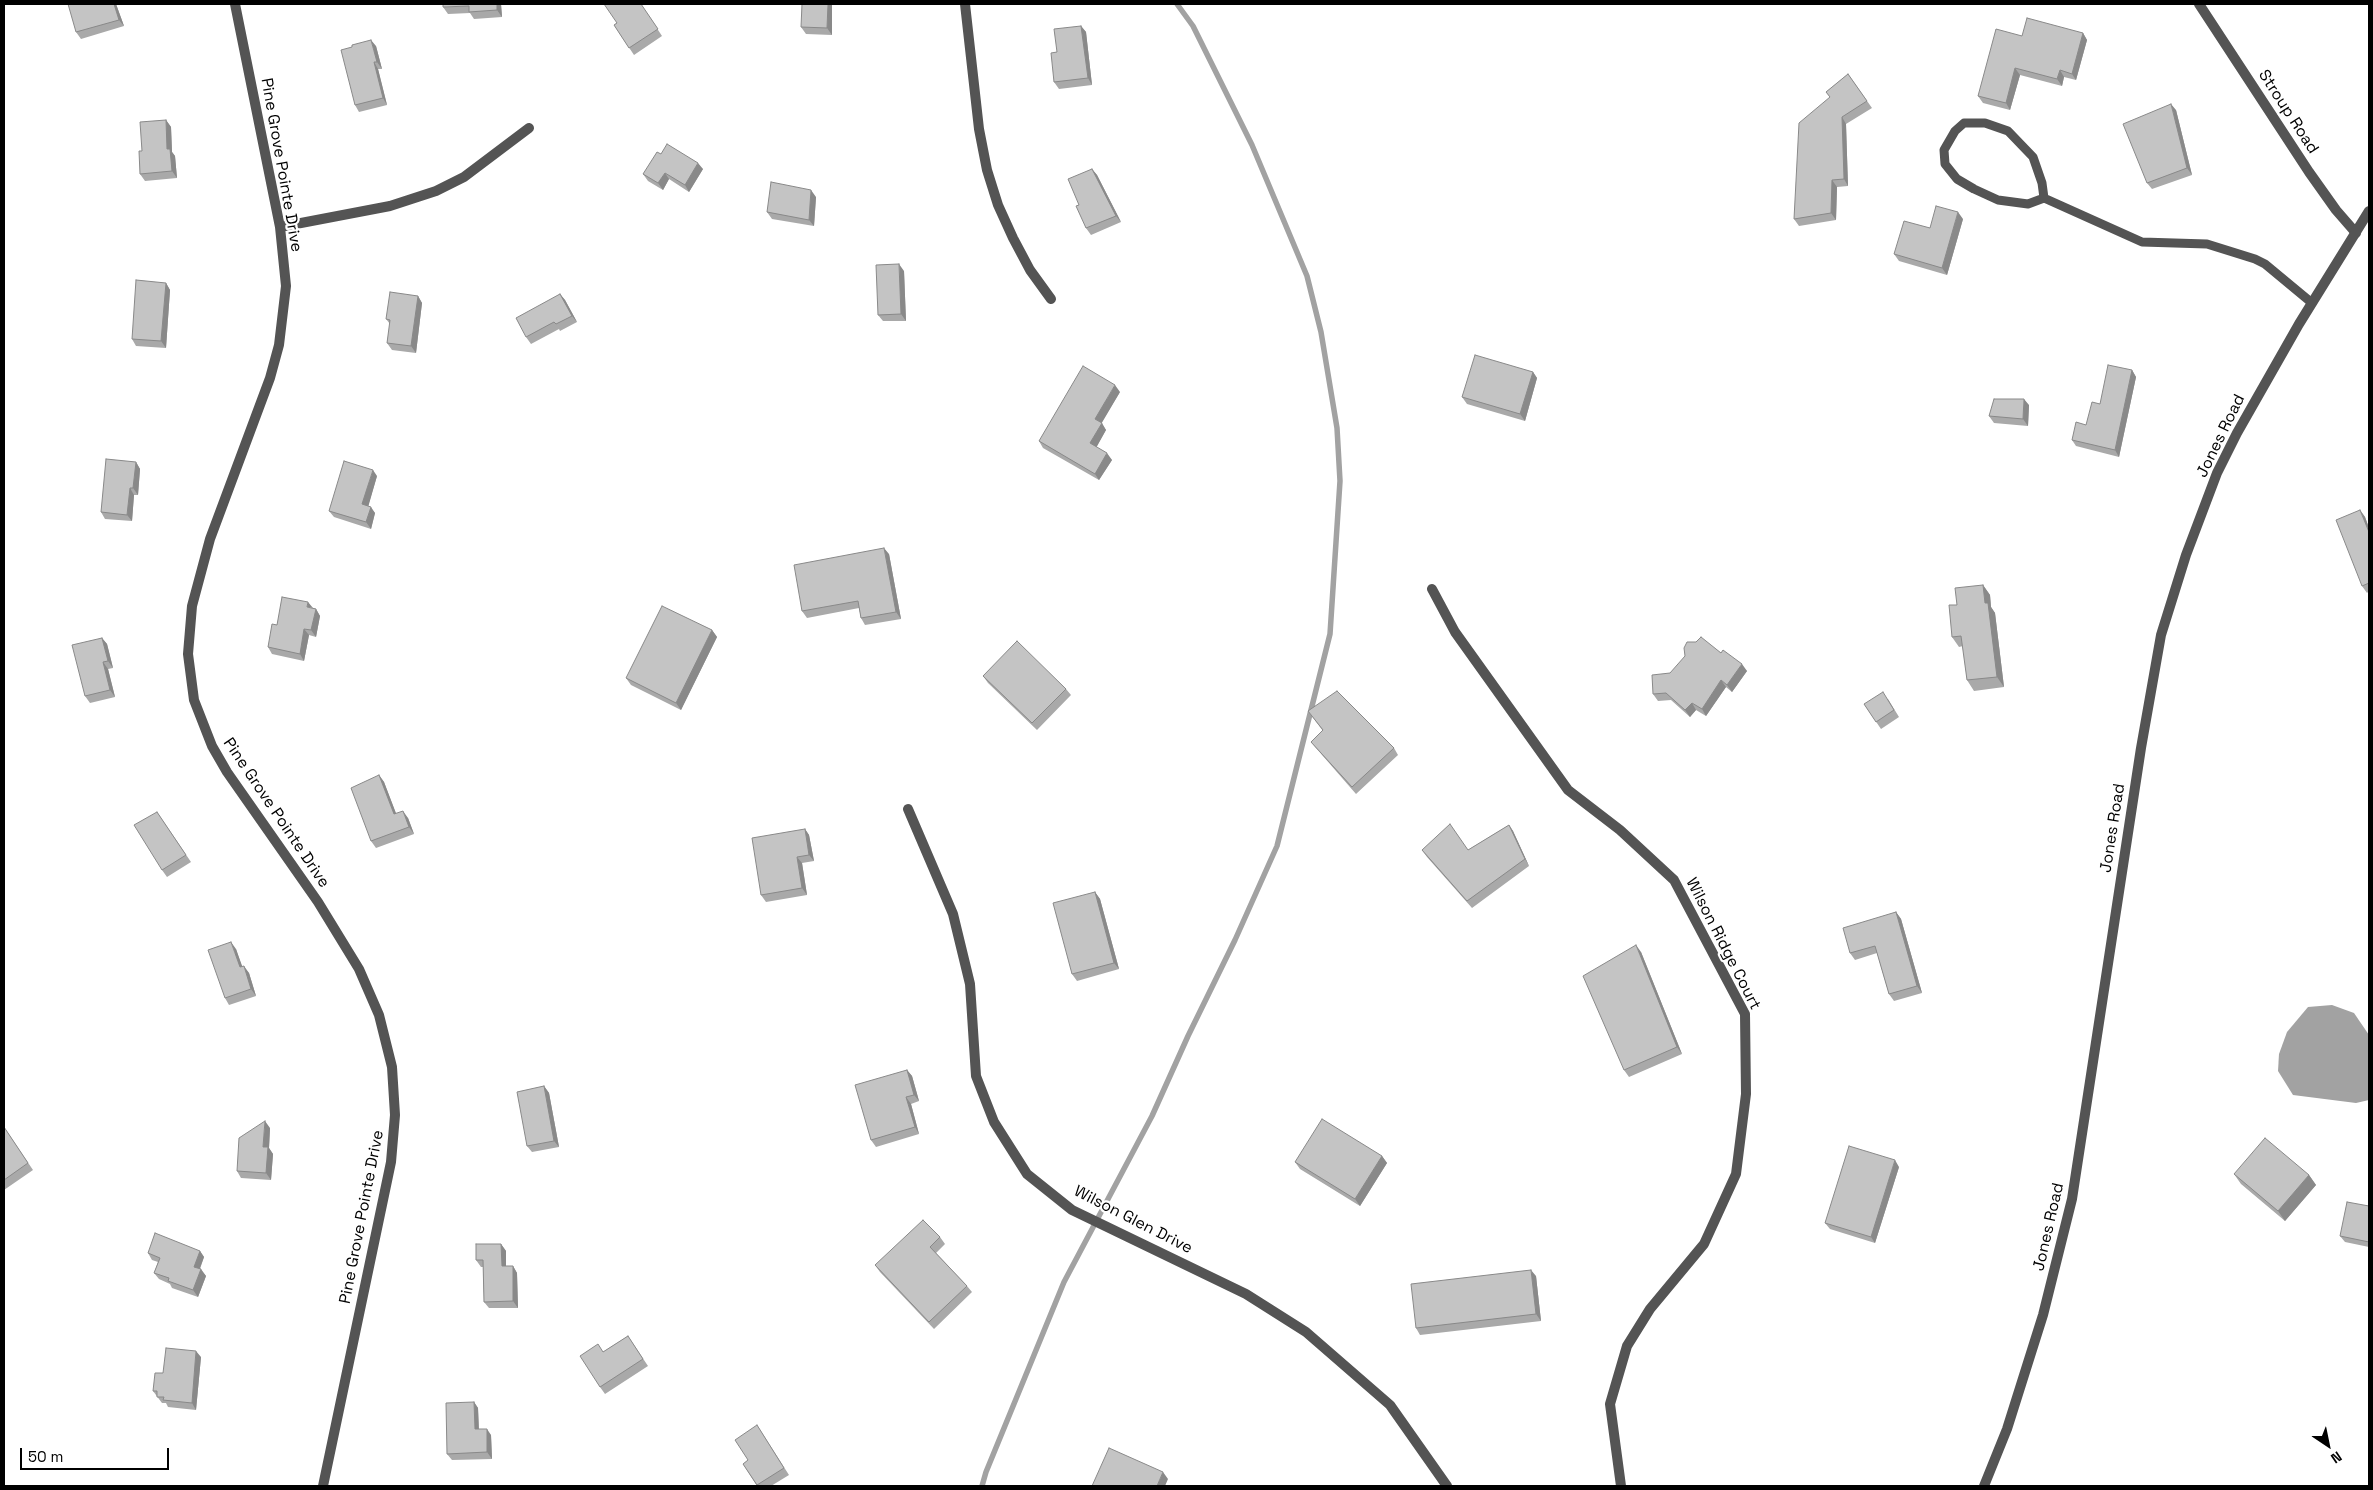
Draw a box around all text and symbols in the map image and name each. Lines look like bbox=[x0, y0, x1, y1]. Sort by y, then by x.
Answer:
street label: Stroup Road bbox=[2254, 66, 2322, 158]
street label: Pine Grove Pointe Drive bbox=[256, 76, 306, 254]
street label: Jones Road bbox=[2193, 391, 2249, 481]
street label: Pine Grove Pointe Drive bbox=[219, 735, 333, 891]
street label: Jones Road bbox=[2096, 782, 2130, 874]
street label: Wilson Ridge Court bbox=[1681, 875, 1765, 1013]
street label: Pine Grove Pointe Drive bbox=[336, 1129, 388, 1305]
street label: Jones Road bbox=[2030, 1181, 2068, 1273]
street label: Wilson Glen Drive bbox=[1071, 1182, 1195, 1258]
north arrow bbox=[2303, 1420, 2353, 1470]
scale bar bbox=[22, 1438, 171, 1470]
text: 50 m bbox=[28, 1447, 63, 1466]
text: N bbox=[2327, 1447, 2345, 1468]

